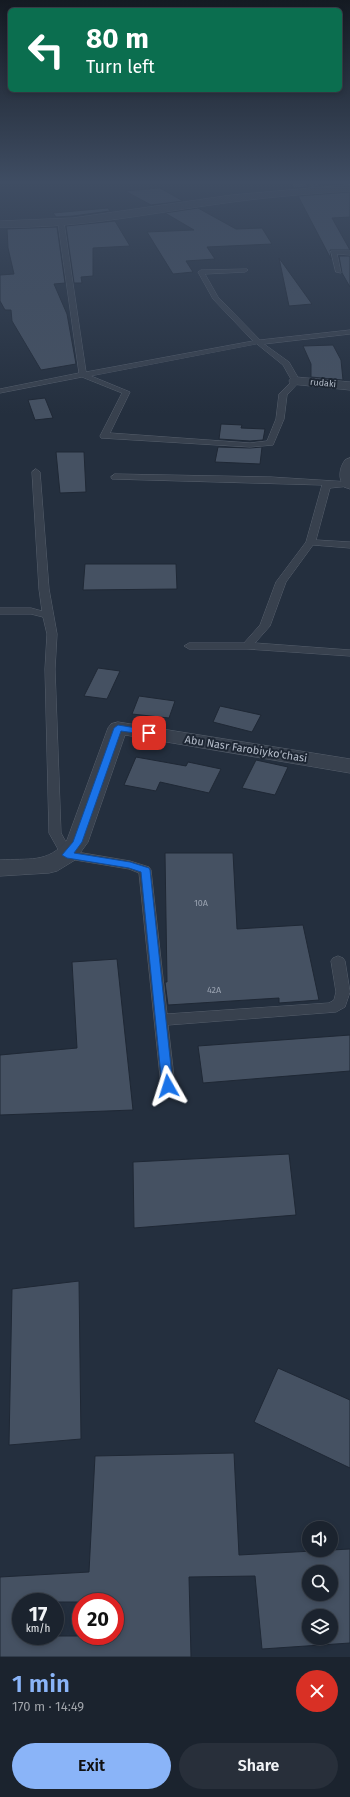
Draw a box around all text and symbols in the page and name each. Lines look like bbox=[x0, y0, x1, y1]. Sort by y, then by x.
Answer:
text: 80 m bbox=[86, 22, 149, 55]
icon: left bbox=[20, 24, 72, 76]
text: Turn left bbox=[86, 56, 155, 78]
street label: rudaki bbox=[310, 377, 336, 389]
pin bbox=[132, 716, 166, 750]
icon: arrive bbox=[138, 722, 160, 744]
street label: Abu Nasr Farobiyko'chasi bbox=[184, 733, 308, 765]
house number: 10А bbox=[194, 898, 209, 908]
house number: 42А bbox=[207, 985, 222, 995]
position arrow bbox=[147, 1065, 189, 1107]
map controls bbox=[302, 1521, 338, 1645]
button: sound bbox=[302, 1521, 338, 1557]
button: search bbox=[302, 1565, 338, 1601]
speed limit sign: 20 bbox=[72, 1593, 124, 1645]
text: 17 bbox=[29, 1602, 47, 1626]
button: layers bbox=[302, 1609, 338, 1645]
text: km/h bbox=[26, 1623, 50, 1635]
text: 1 min bbox=[12, 1670, 70, 1698]
button: close bbox=[296, 1670, 338, 1712]
text: 170 m · 14:49 bbox=[12, 1699, 84, 1714]
button: Exit bbox=[12, 1743, 171, 1789]
button: Share bbox=[179, 1743, 338, 1789]

